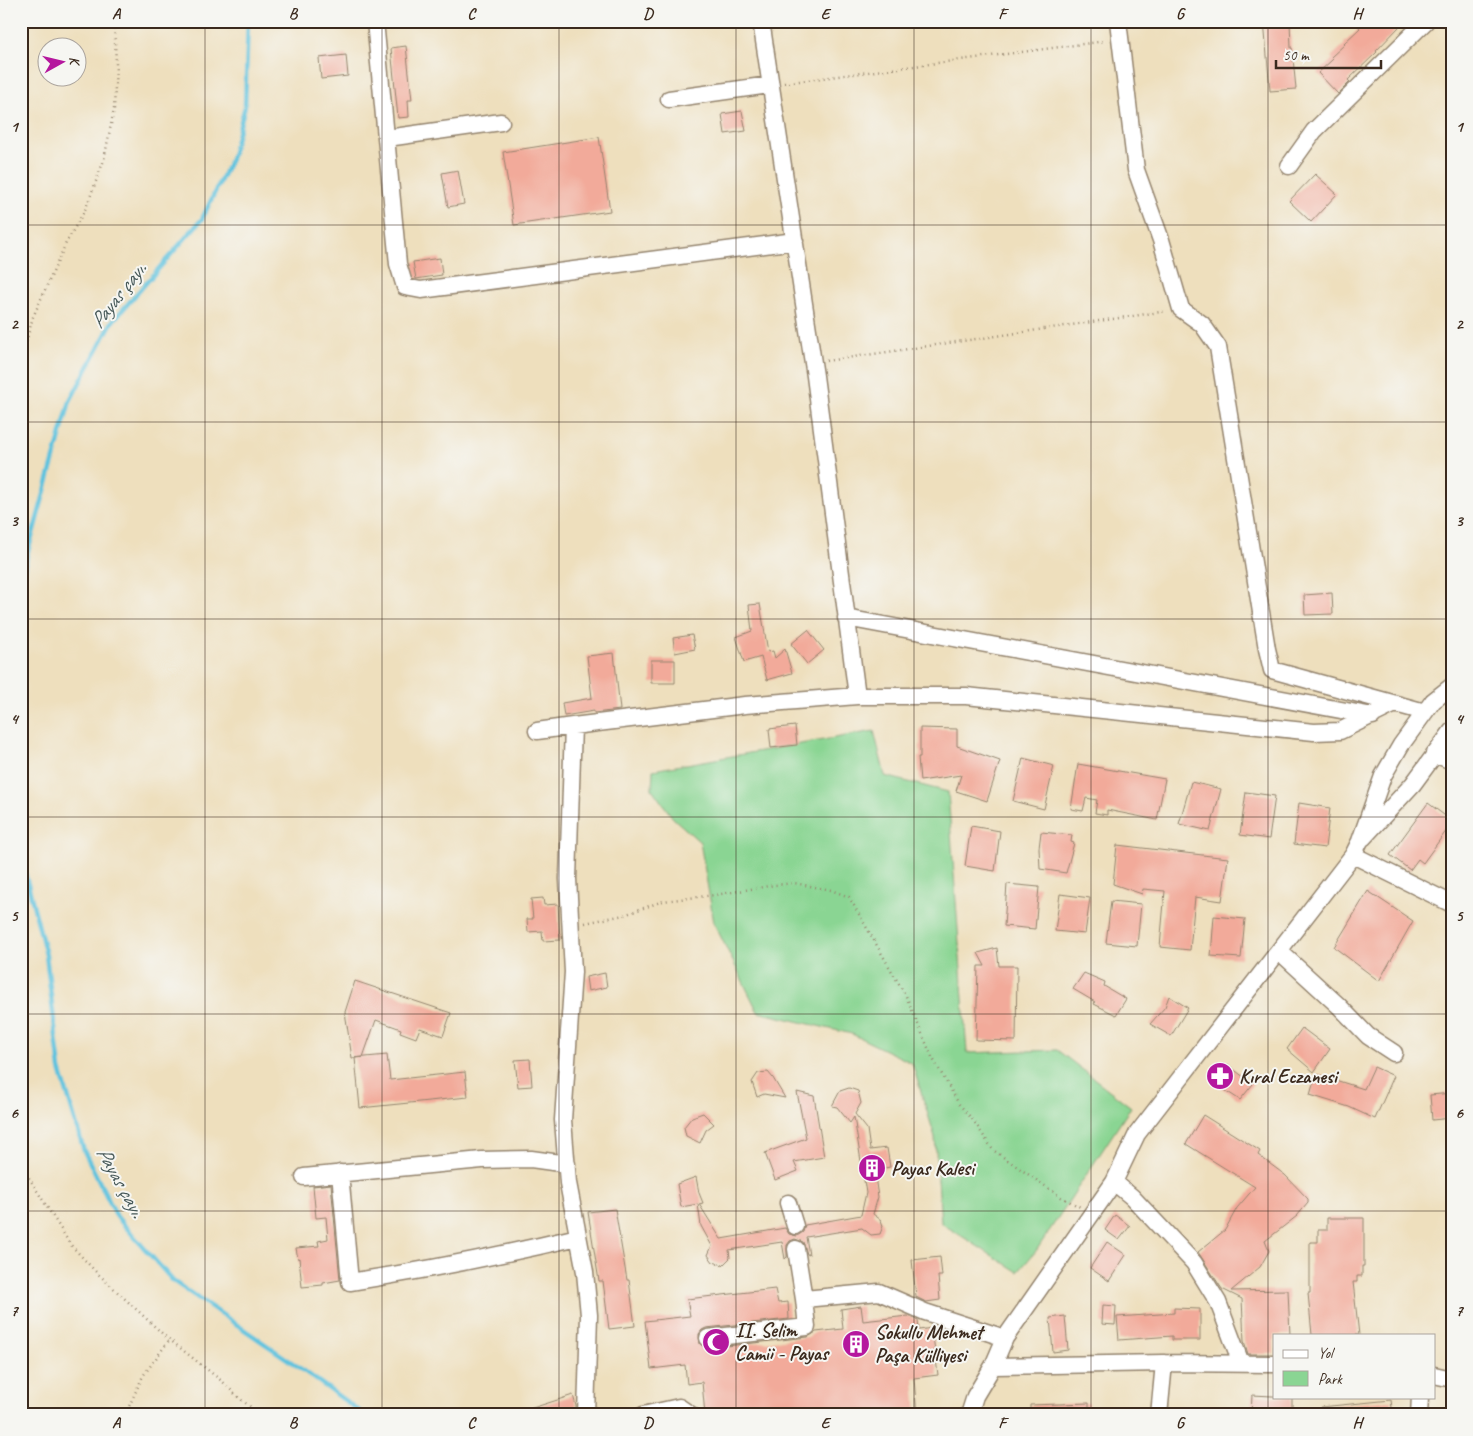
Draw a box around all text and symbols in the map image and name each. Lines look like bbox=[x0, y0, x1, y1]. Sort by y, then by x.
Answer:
text: A bbox=[112, 4, 122, 24]
text: B bbox=[289, 4, 299, 24]
text: C bbox=[467, 4, 477, 24]
text: D bbox=[643, 4, 654, 24]
text: E bbox=[821, 4, 832, 24]
text: F bbox=[998, 4, 1009, 24]
text: G bbox=[1176, 4, 1186, 24]
text: H bbox=[1352, 4, 1364, 24]
north arrow bbox=[38, 38, 88, 88]
scale bar bbox=[1276, 38, 1380, 70]
text: 50 m bbox=[1283, 46, 1310, 65]
text: K bbox=[65, 56, 84, 68]
text: 1 bbox=[10, 117, 19, 137]
text: 1 bbox=[1455, 117, 1464, 137]
water label: Payas çayı. bbox=[84, 256, 152, 333]
text: 2 bbox=[10, 314, 19, 334]
text: 2 bbox=[1455, 314, 1464, 334]
text: 3 bbox=[10, 511, 19, 531]
text: 3 bbox=[1455, 511, 1464, 531]
text: 4 bbox=[10, 709, 19, 729]
text: 4 bbox=[1455, 709, 1464, 729]
text: 5 bbox=[11, 906, 20, 926]
text: 5 bbox=[1456, 906, 1465, 926]
pharmacy icon: Kıral Eczanesi bbox=[1205, 1061, 1235, 1091]
place label: Kıral Eczanesi bbox=[1239, 1064, 1340, 1089]
text: 6 bbox=[10, 1103, 19, 1123]
text: 6 bbox=[1455, 1103, 1464, 1123]
water label: Payas çayı. bbox=[91, 1142, 151, 1223]
building icon: Payas Kalesi bbox=[857, 1153, 887, 1183]
place label: Payas Kalesi bbox=[891, 1156, 977, 1181]
text: 7 bbox=[10, 1301, 19, 1321]
text: 7 bbox=[1455, 1301, 1464, 1321]
place label: II. Selim Camii - Payas bbox=[735, 1318, 830, 1366]
place label: Sokullu Mehmet Paşa Külliyesi bbox=[875, 1320, 986, 1368]
mosque icon: II. Selim Camii - Payas bbox=[701, 1327, 731, 1357]
building icon: Sokullu Mehmet Paşa Külliyesi bbox=[841, 1329, 871, 1359]
legend bbox=[1273, 1334, 1436, 1398]
text: Yol bbox=[1318, 1344, 1335, 1363]
text: Park bbox=[1318, 1370, 1343, 1389]
text: A bbox=[112, 1413, 122, 1433]
text: B bbox=[289, 1413, 299, 1433]
text: C bbox=[467, 1413, 477, 1433]
text: D bbox=[643, 1413, 654, 1433]
text: E bbox=[821, 1413, 832, 1433]
text: F bbox=[998, 1413, 1009, 1433]
text: G bbox=[1176, 1413, 1186, 1433]
text: H bbox=[1352, 1413, 1364, 1433]

